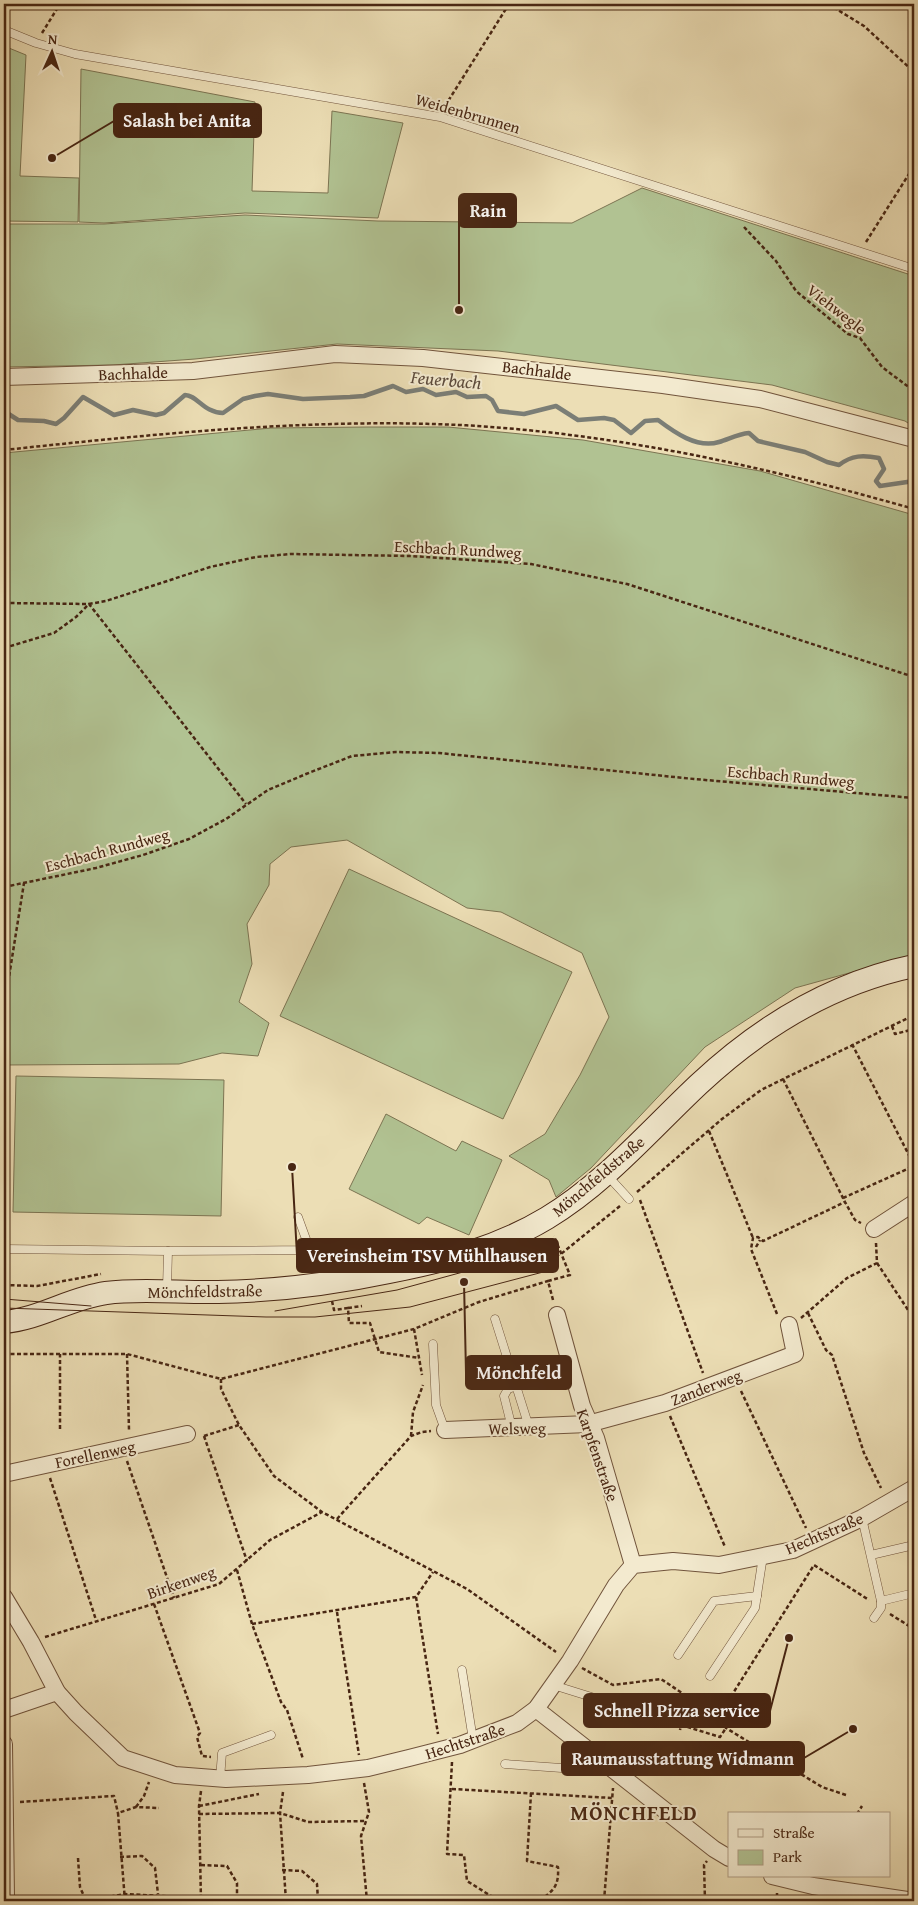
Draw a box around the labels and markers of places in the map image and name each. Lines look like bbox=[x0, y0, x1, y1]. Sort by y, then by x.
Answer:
callout: Salash bei Anita bbox=[114, 104, 261, 137]
callout: Rain bbox=[459, 194, 516, 227]
callout: Vereinsheim TSV Mühlhausen bbox=[297, 1239, 558, 1272]
callout: Mönchfeld bbox=[466, 1356, 571, 1389]
callout: Schnell Pizza service bbox=[584, 1694, 770, 1727]
callout: Raumausstattung Widmann bbox=[562, 1742, 804, 1775]

